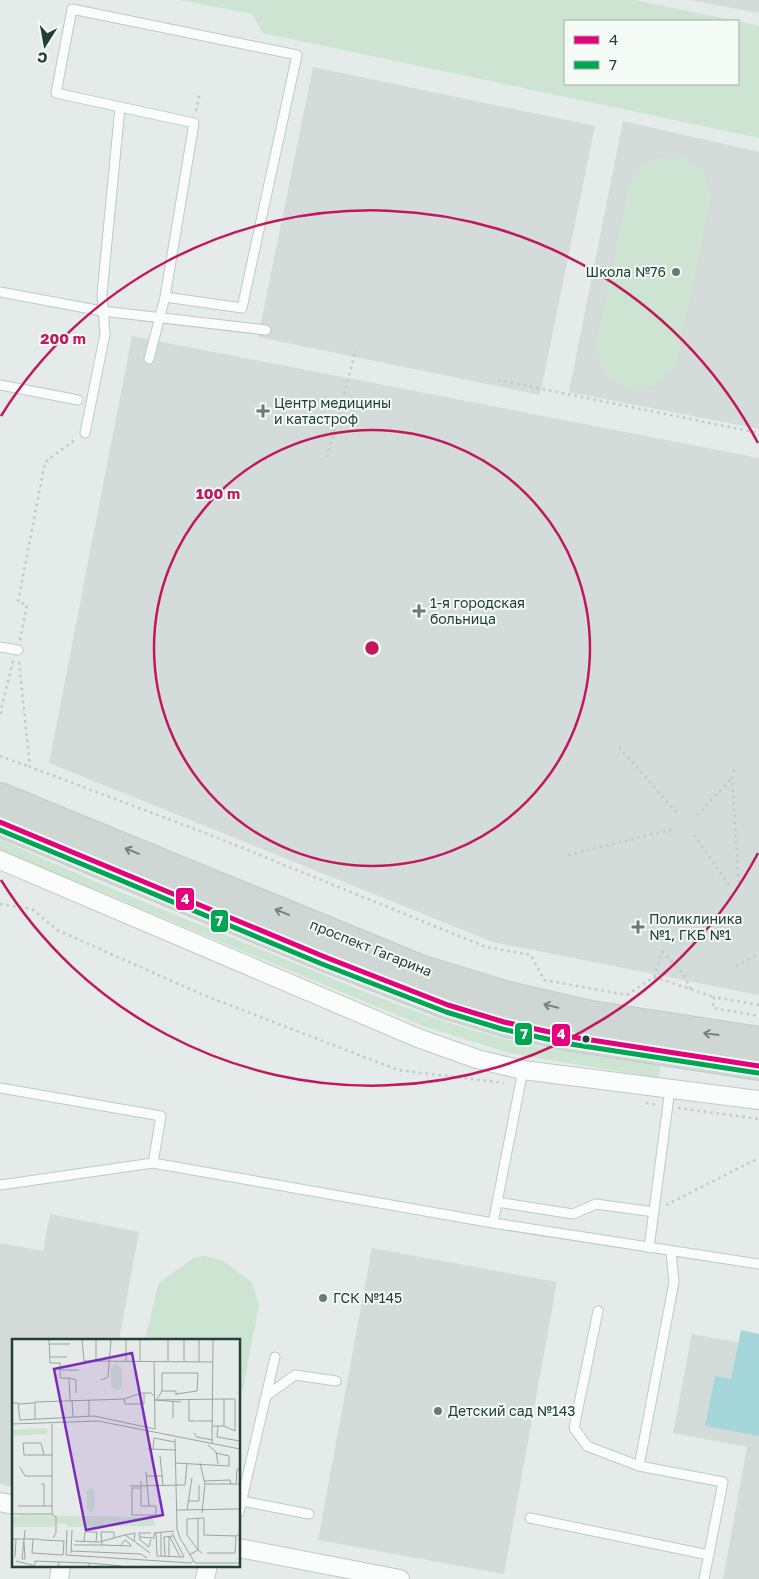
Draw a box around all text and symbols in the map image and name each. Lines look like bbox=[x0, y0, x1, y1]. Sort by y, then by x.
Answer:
north arrow bbox=[20, 20, 70, 70]
legend bbox=[564, 20, 739, 85]
text: 4 bbox=[609, 30, 618, 48]
text: С bbox=[36, 49, 49, 68]
text: 7 bbox=[609, 55, 617, 73]
place label: Школа №76 bbox=[586, 263, 666, 280]
marker: Школа №76 bbox=[670, 266, 682, 278]
text: 200 m bbox=[40, 329, 86, 347]
place label: Центр медицины и катастроф bbox=[274, 394, 391, 427]
marker: Центр медицины и катастроф bbox=[256, 404, 270, 418]
text: 100 m bbox=[196, 484, 240, 502]
place label: 1-я городская больница bbox=[430, 594, 525, 627]
marker: 1-я городская больница bbox=[412, 604, 426, 618]
centre of rings bbox=[363, 639, 381, 657]
one-way arrow bbox=[125, 846, 140, 855]
line badge: 4 bbox=[175, 887, 195, 911]
text: 4 bbox=[181, 890, 190, 907]
one-way arrow bbox=[275, 907, 290, 917]
line badge: 7 bbox=[210, 909, 229, 933]
place label: Поликлиника №1, ГКБ №1 bbox=[649, 910, 742, 943]
text: 7 bbox=[215, 912, 223, 929]
street label: проспект Гагарина bbox=[308, 915, 435, 980]
marker: Поликлиника №1, ГКБ №1 bbox=[631, 920, 645, 934]
one-way arrow bbox=[543, 1001, 559, 1010]
line badge: 7 bbox=[514, 1022, 533, 1046]
line badge: 4 bbox=[551, 1023, 571, 1047]
text: 7 bbox=[520, 1025, 528, 1042]
text: 4 bbox=[557, 1025, 566, 1042]
one-way arrow bbox=[703, 1029, 719, 1039]
unlabelled marker bbox=[581, 1034, 591, 1044]
place label: ГСК №145 bbox=[333, 1289, 402, 1306]
marker: ГСК №145 bbox=[317, 1292, 329, 1304]
inset map bbox=[12, 1339, 240, 1566]
place label: Детский сад №143 bbox=[448, 1402, 575, 1419]
marker: Детский сад №143 bbox=[432, 1405, 444, 1417]

